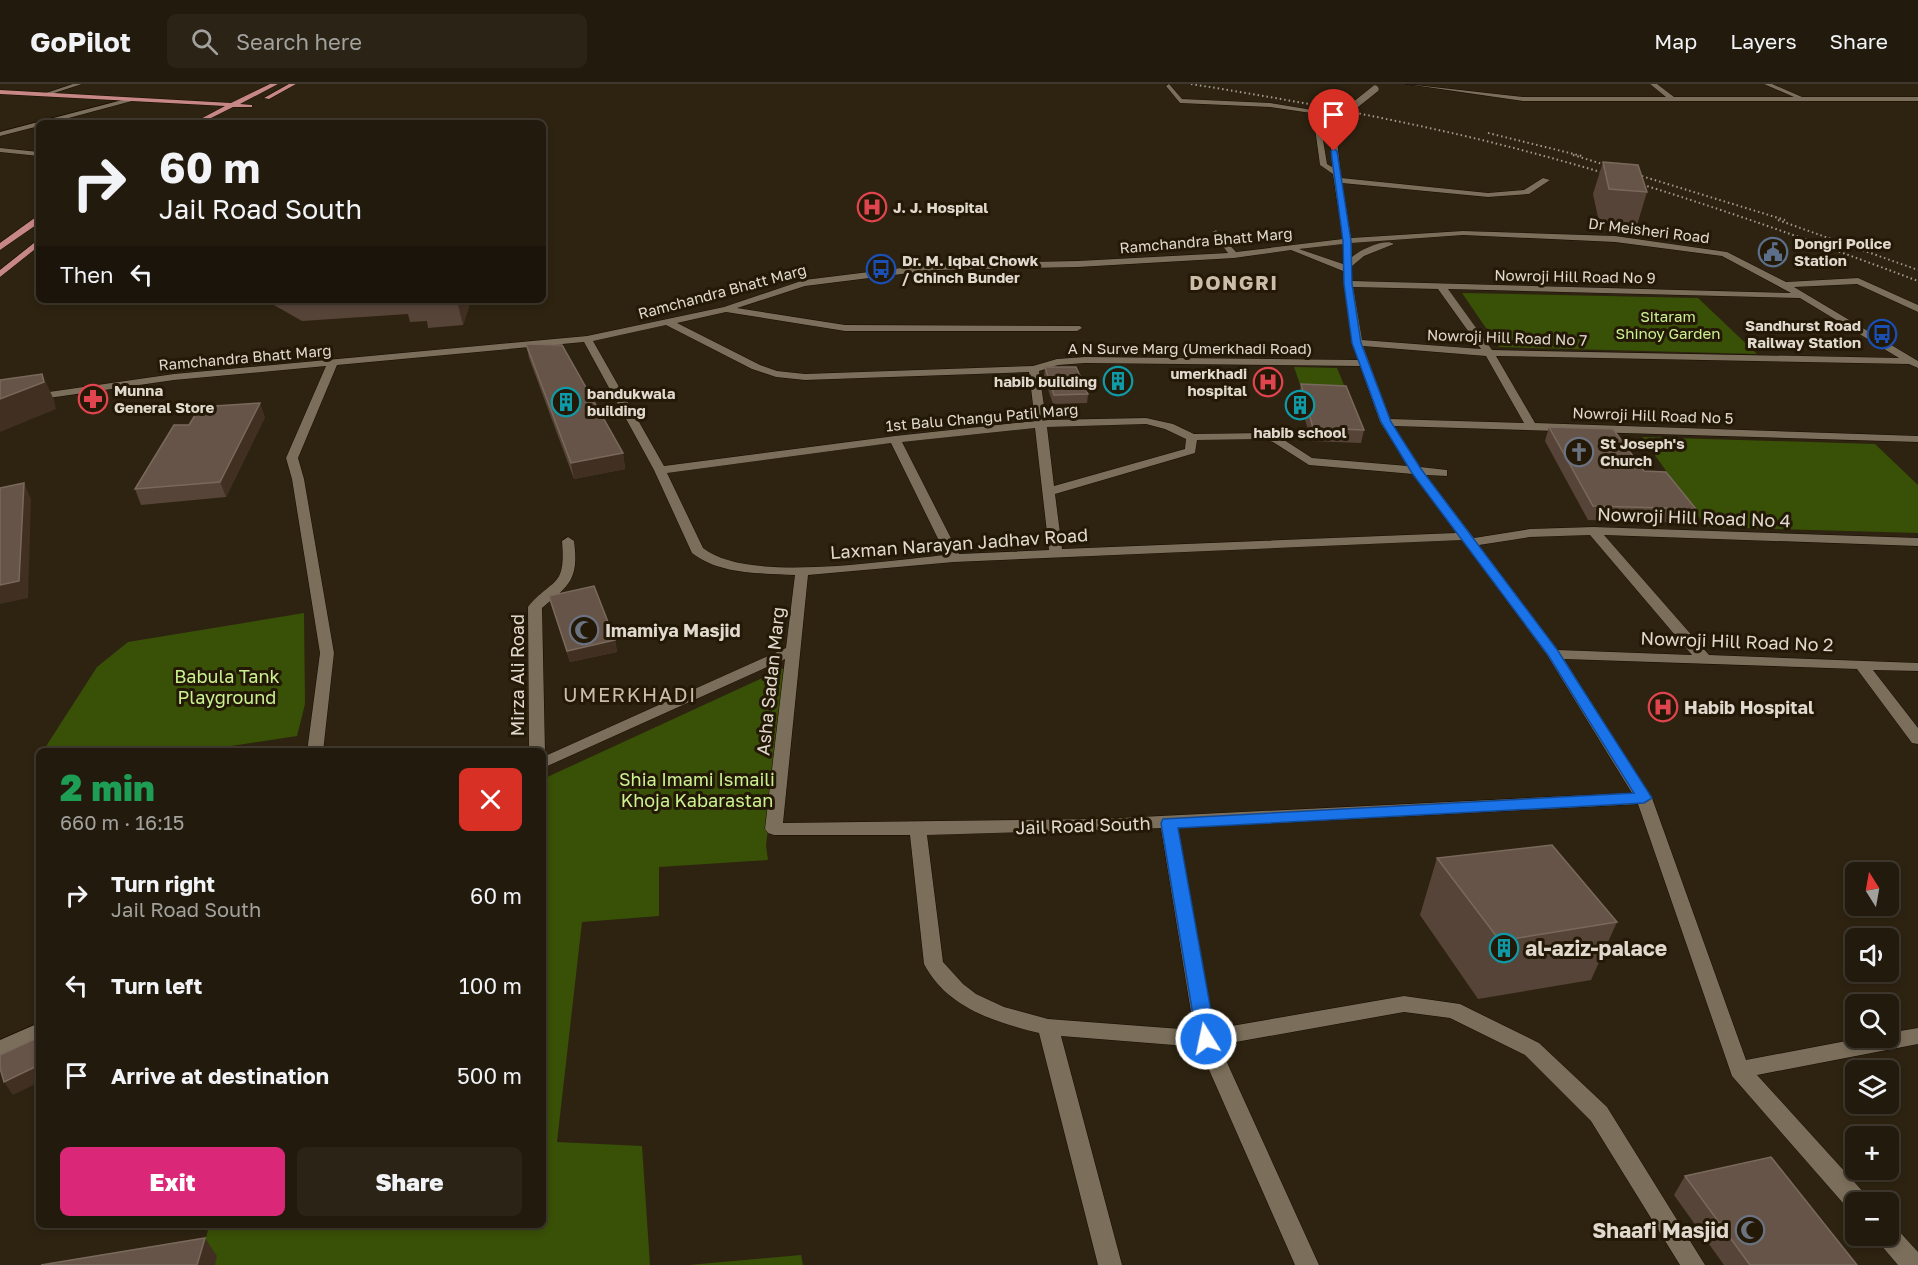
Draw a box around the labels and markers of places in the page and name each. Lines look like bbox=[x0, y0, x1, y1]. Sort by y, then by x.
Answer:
pin bbox=[1308, 89, 1359, 151]
hospital icon: J. J. Hospital bbox=[856, 191, 888, 223]
place label: J. J. Hospital bbox=[893, 198, 988, 216]
place label: Dongri Police Station bbox=[1794, 234, 1891, 269]
public building icon: Dongri Police Station bbox=[1757, 236, 1789, 268]
place label: Dr. M. Iqbal Chowk / Chinch Bunder bbox=[902, 251, 1039, 286]
bus stop icon: Dr. M. Iqbal Chowk / Chinch Bunder bbox=[865, 253, 897, 285]
place label: Sandhurst Road Railway Station bbox=[1745, 316, 1861, 351]
bus stop icon: Sandhurst Road Railway Station bbox=[1866, 318, 1898, 350]
place label: umerkhadi hospital bbox=[1170, 364, 1247, 399]
building icon: habib building bbox=[1102, 365, 1134, 397]
hospital icon: umerkhadi hospital bbox=[1252, 366, 1284, 398]
place label: habib building bbox=[994, 372, 1097, 390]
place label: Munna General Store bbox=[114, 381, 214, 416]
pharmacy icon: Munna General Store bbox=[77, 383, 109, 415]
place label: bandukwala building bbox=[587, 384, 676, 419]
building icon: bandukwala building bbox=[550, 386, 582, 418]
building icon: habib school bbox=[1284, 389, 1316, 421]
place label: habib school bbox=[1253, 423, 1347, 441]
place label: St Joseph's Church bbox=[1600, 434, 1685, 469]
church icon: St Joseph's Church bbox=[1563, 436, 1595, 468]
mosque icon: Imamiya Masjid bbox=[568, 614, 600, 646]
place label: Imamiya Masjid bbox=[605, 619, 741, 641]
hospital icon: Habib Hospital bbox=[1647, 691, 1679, 723]
place label: Habib Hospital bbox=[1684, 696, 1814, 718]
building icon: al-aziz-palace bbox=[1488, 932, 1520, 964]
place label: al-aziz-palace bbox=[1525, 935, 1667, 961]
mosque icon: Shaafi Masjid bbox=[1734, 1214, 1766, 1246]
place label: Shaafi Masjid bbox=[1592, 1217, 1729, 1243]

